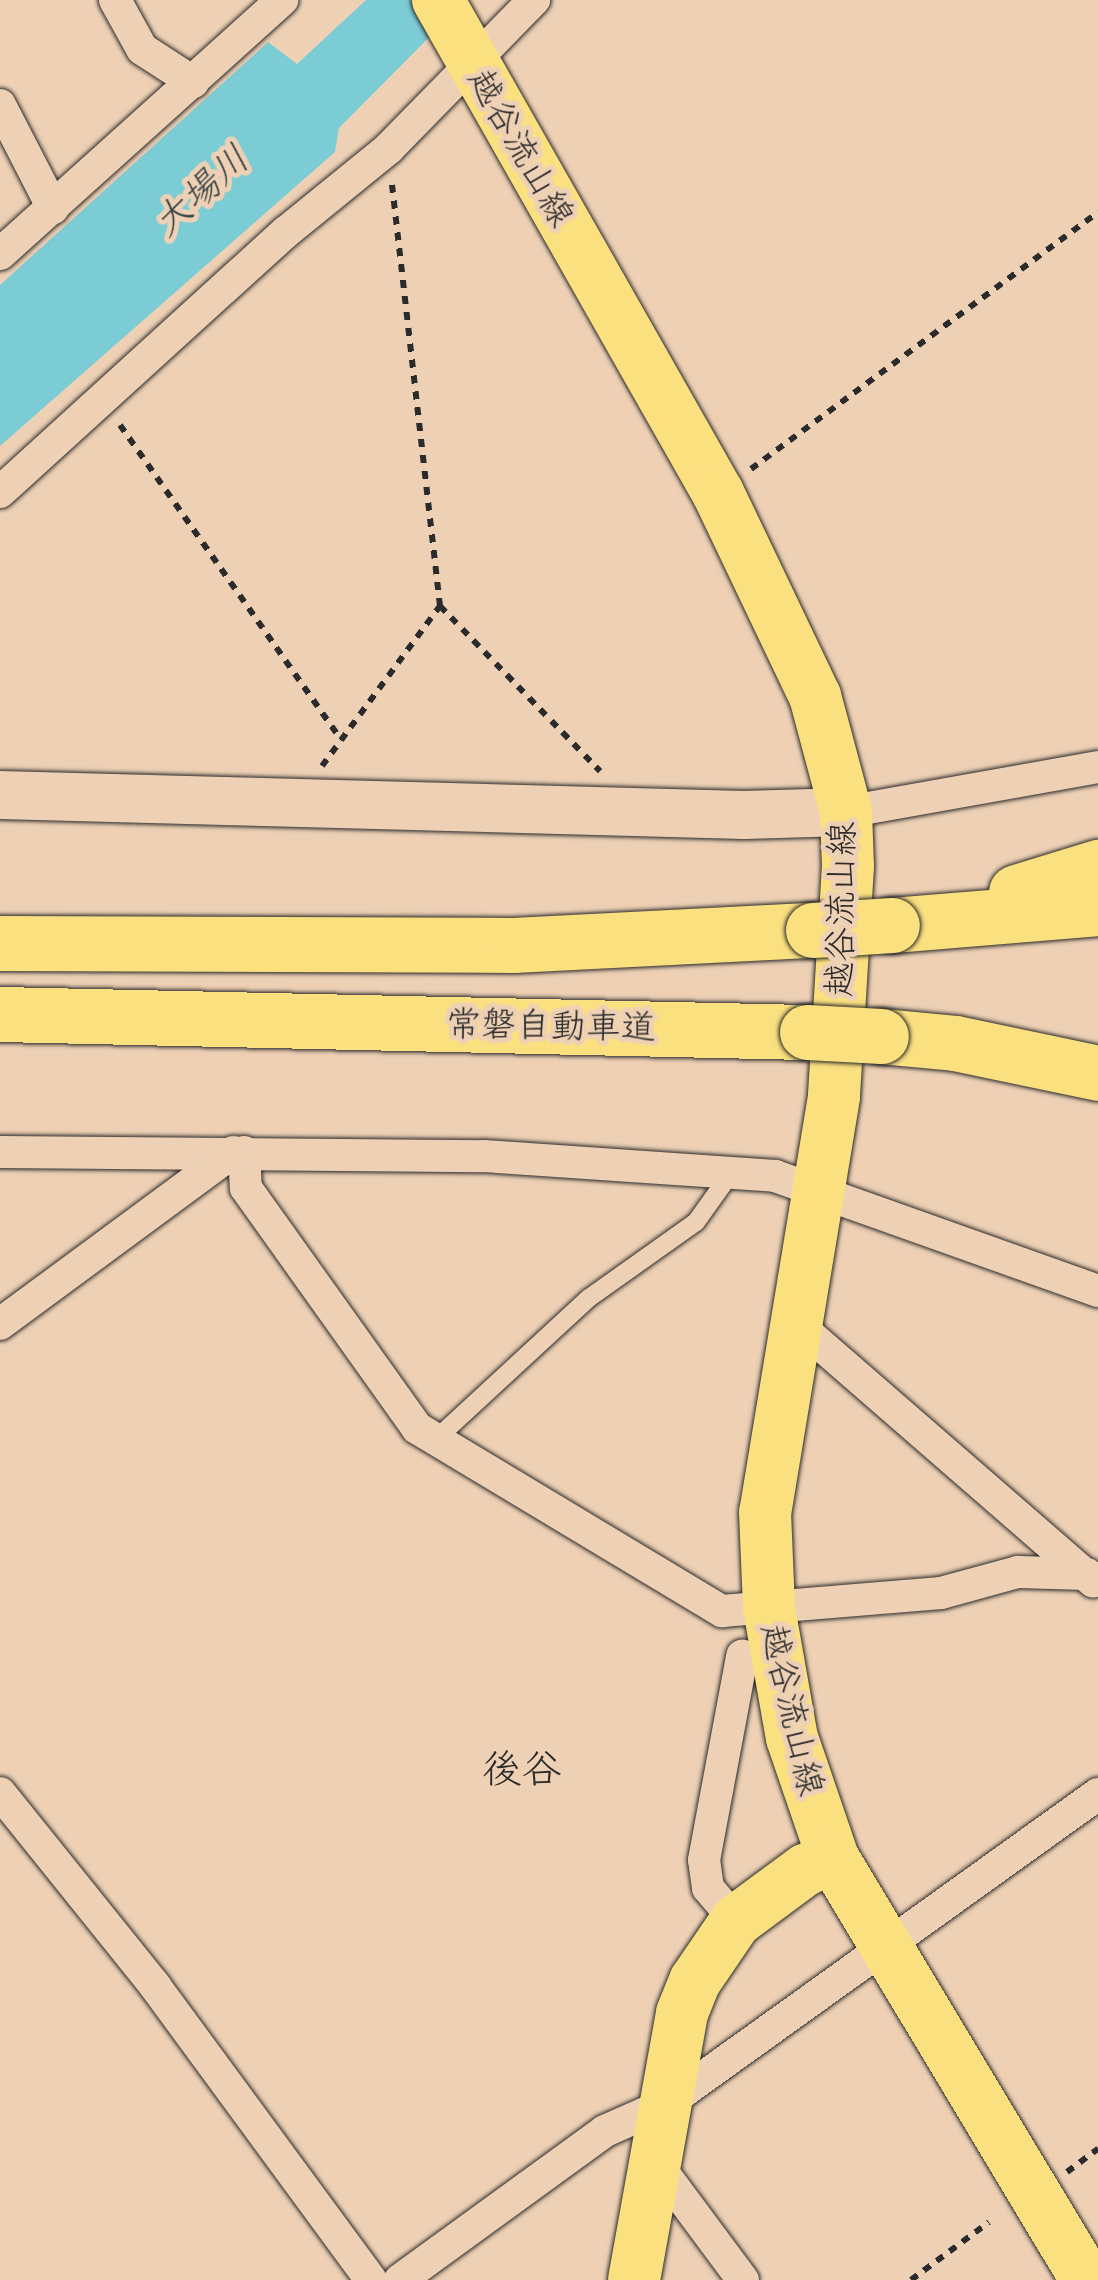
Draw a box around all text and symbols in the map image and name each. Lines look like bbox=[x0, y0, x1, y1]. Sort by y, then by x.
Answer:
street label: 越谷流山線 bbox=[459, 62, 583, 234]
water label: 大場川 bbox=[143, 136, 259, 246]
street label: 越谷流山線 bbox=[818, 821, 864, 997]
street label: 常磐自動車道 bbox=[446, 1003, 656, 1049]
street label: 越谷流山線 bbox=[752, 1620, 832, 1800]
district label: 後谷 bbox=[482, 1745, 562, 1793]

